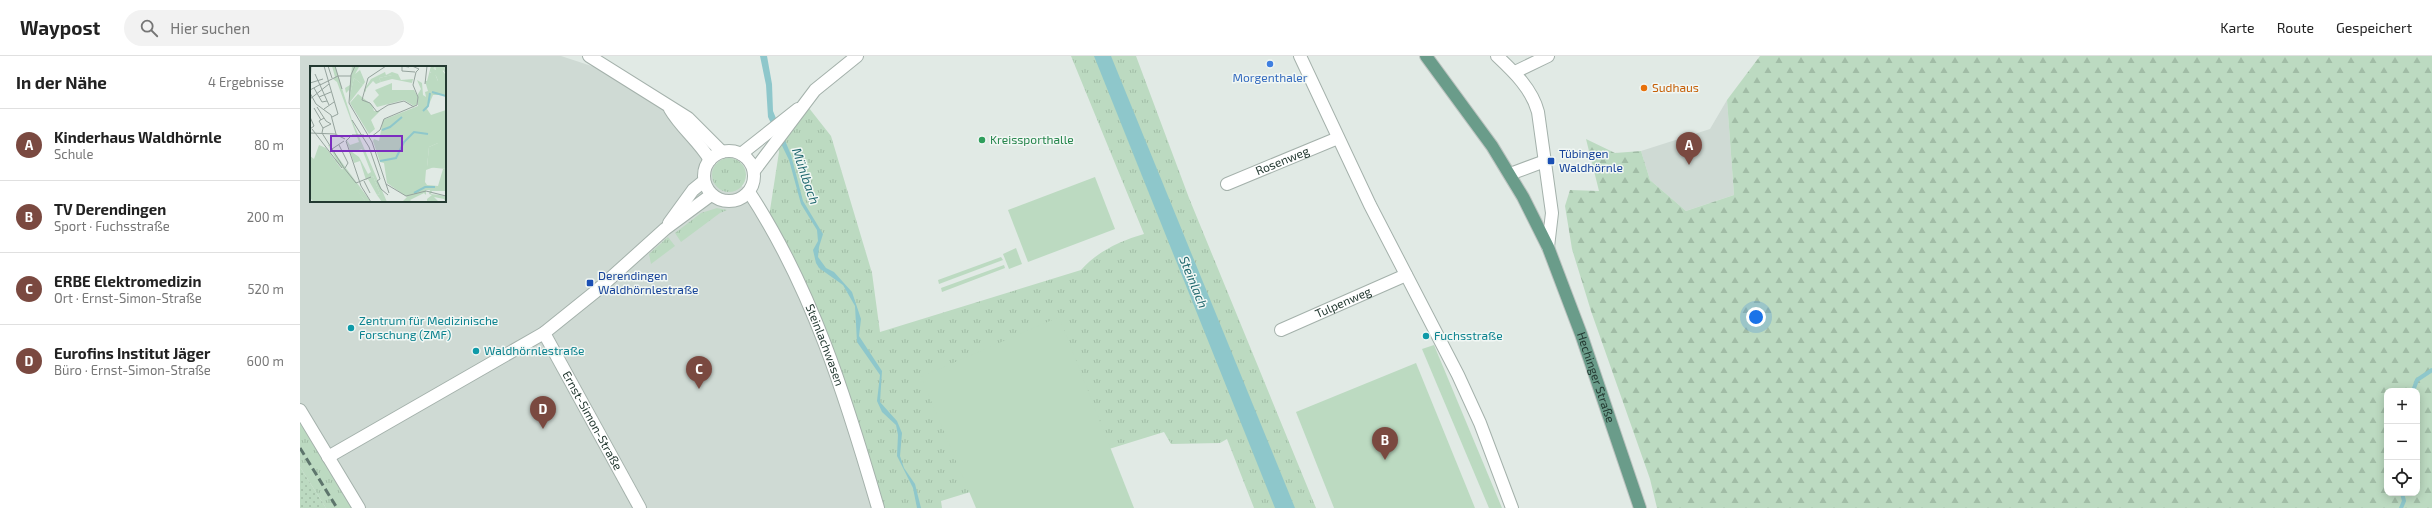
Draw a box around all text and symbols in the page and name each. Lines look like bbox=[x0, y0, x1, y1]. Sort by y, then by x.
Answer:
search box bbox=[124, 10, 404, 46]
text: Waypost bbox=[20, 16, 100, 39]
icon: search bbox=[138, 17, 160, 39]
text: Hier suchen bbox=[170, 19, 250, 37]
text: Karte bbox=[2220, 19, 2255, 36]
text: Route bbox=[2277, 19, 2314, 36]
text: Gespeichert bbox=[2336, 19, 2412, 36]
marker: Morgenthaler bbox=[1265, 59, 1275, 69]
inset map bbox=[310, 66, 446, 202]
place label: Morgenthaler bbox=[1232, 70, 1308, 84]
text: In der Nähe bbox=[16, 72, 107, 92]
text: 4 Ergebnisse bbox=[208, 74, 284, 90]
place label: Sudhaus bbox=[1652, 80, 1699, 94]
marker: Sudhaus bbox=[1639, 83, 1649, 93]
text: Kinderhaus Waldhörnle bbox=[54, 128, 222, 146]
place label: Kreissporthalle bbox=[990, 132, 1074, 146]
pin: A bbox=[1676, 132, 1702, 165]
marker: Kreissporthalle bbox=[977, 135, 987, 145]
text: A bbox=[25, 137, 33, 153]
text: 80 m bbox=[254, 137, 284, 153]
street label: Rosenweg bbox=[1253, 143, 1311, 177]
text: Schule bbox=[54, 146, 93, 162]
water label: Mühlbach bbox=[789, 146, 823, 206]
place label: Tübingen Waldhörnle bbox=[1559, 146, 1623, 174]
marker: Tübingen Waldhörnle bbox=[1546, 156, 1556, 166]
text: TV Derendingen bbox=[54, 200, 166, 218]
text: B bbox=[25, 209, 33, 225]
text: 200 m bbox=[247, 209, 284, 225]
text: Sport · Fuchsstraße bbox=[54, 218, 170, 234]
water label: Steinlach bbox=[1176, 254, 1212, 310]
place label: Derendingen Waldhörnlestraße bbox=[598, 268, 698, 296]
text: ERBE Elektromedizin bbox=[54, 272, 201, 290]
marker: Derendingen Waldhörnlestraße bbox=[585, 278, 595, 288]
text: C bbox=[25, 281, 33, 297]
text: 520 m bbox=[248, 281, 284, 297]
street label: Tulpenweg bbox=[1313, 283, 1373, 320]
text: Ort · Ernst-Simon-Straße bbox=[54, 290, 202, 306]
street label: Steinlachwasen bbox=[803, 301, 847, 388]
your location bbox=[1746, 307, 1766, 327]
place label: Zentrum für Medizinische Forschung (ZMF) bbox=[359, 313, 498, 341]
marker: Zentrum für Medizinische Forschung (ZMF) bbox=[346, 323, 356, 333]
place label: Fuchsstraße bbox=[1434, 328, 1503, 342]
street label: Hechinger Straße bbox=[1575, 330, 1619, 424]
marker: Fuchsstraße bbox=[1421, 331, 1431, 341]
place label: Waldhörnlestraße bbox=[484, 343, 584, 357]
text: Eurofins Institut Jäger bbox=[54, 344, 210, 362]
marker: Waldhörnlestraße bbox=[471, 346, 481, 356]
text: D bbox=[25, 353, 33, 369]
text: 600 m bbox=[247, 353, 284, 369]
pin: C bbox=[686, 356, 712, 389]
text: Büro · Ernst-Simon-Straße bbox=[54, 362, 211, 378]
street label: Ernst-Simon-Straße bbox=[560, 368, 626, 472]
map controls bbox=[2384, 388, 2420, 496]
button: + bbox=[2384, 388, 2420, 424]
pin: D bbox=[530, 396, 556, 429]
button: − bbox=[2384, 424, 2420, 460]
pin: B bbox=[1372, 427, 1398, 460]
button: locate bbox=[2384, 460, 2420, 496]

